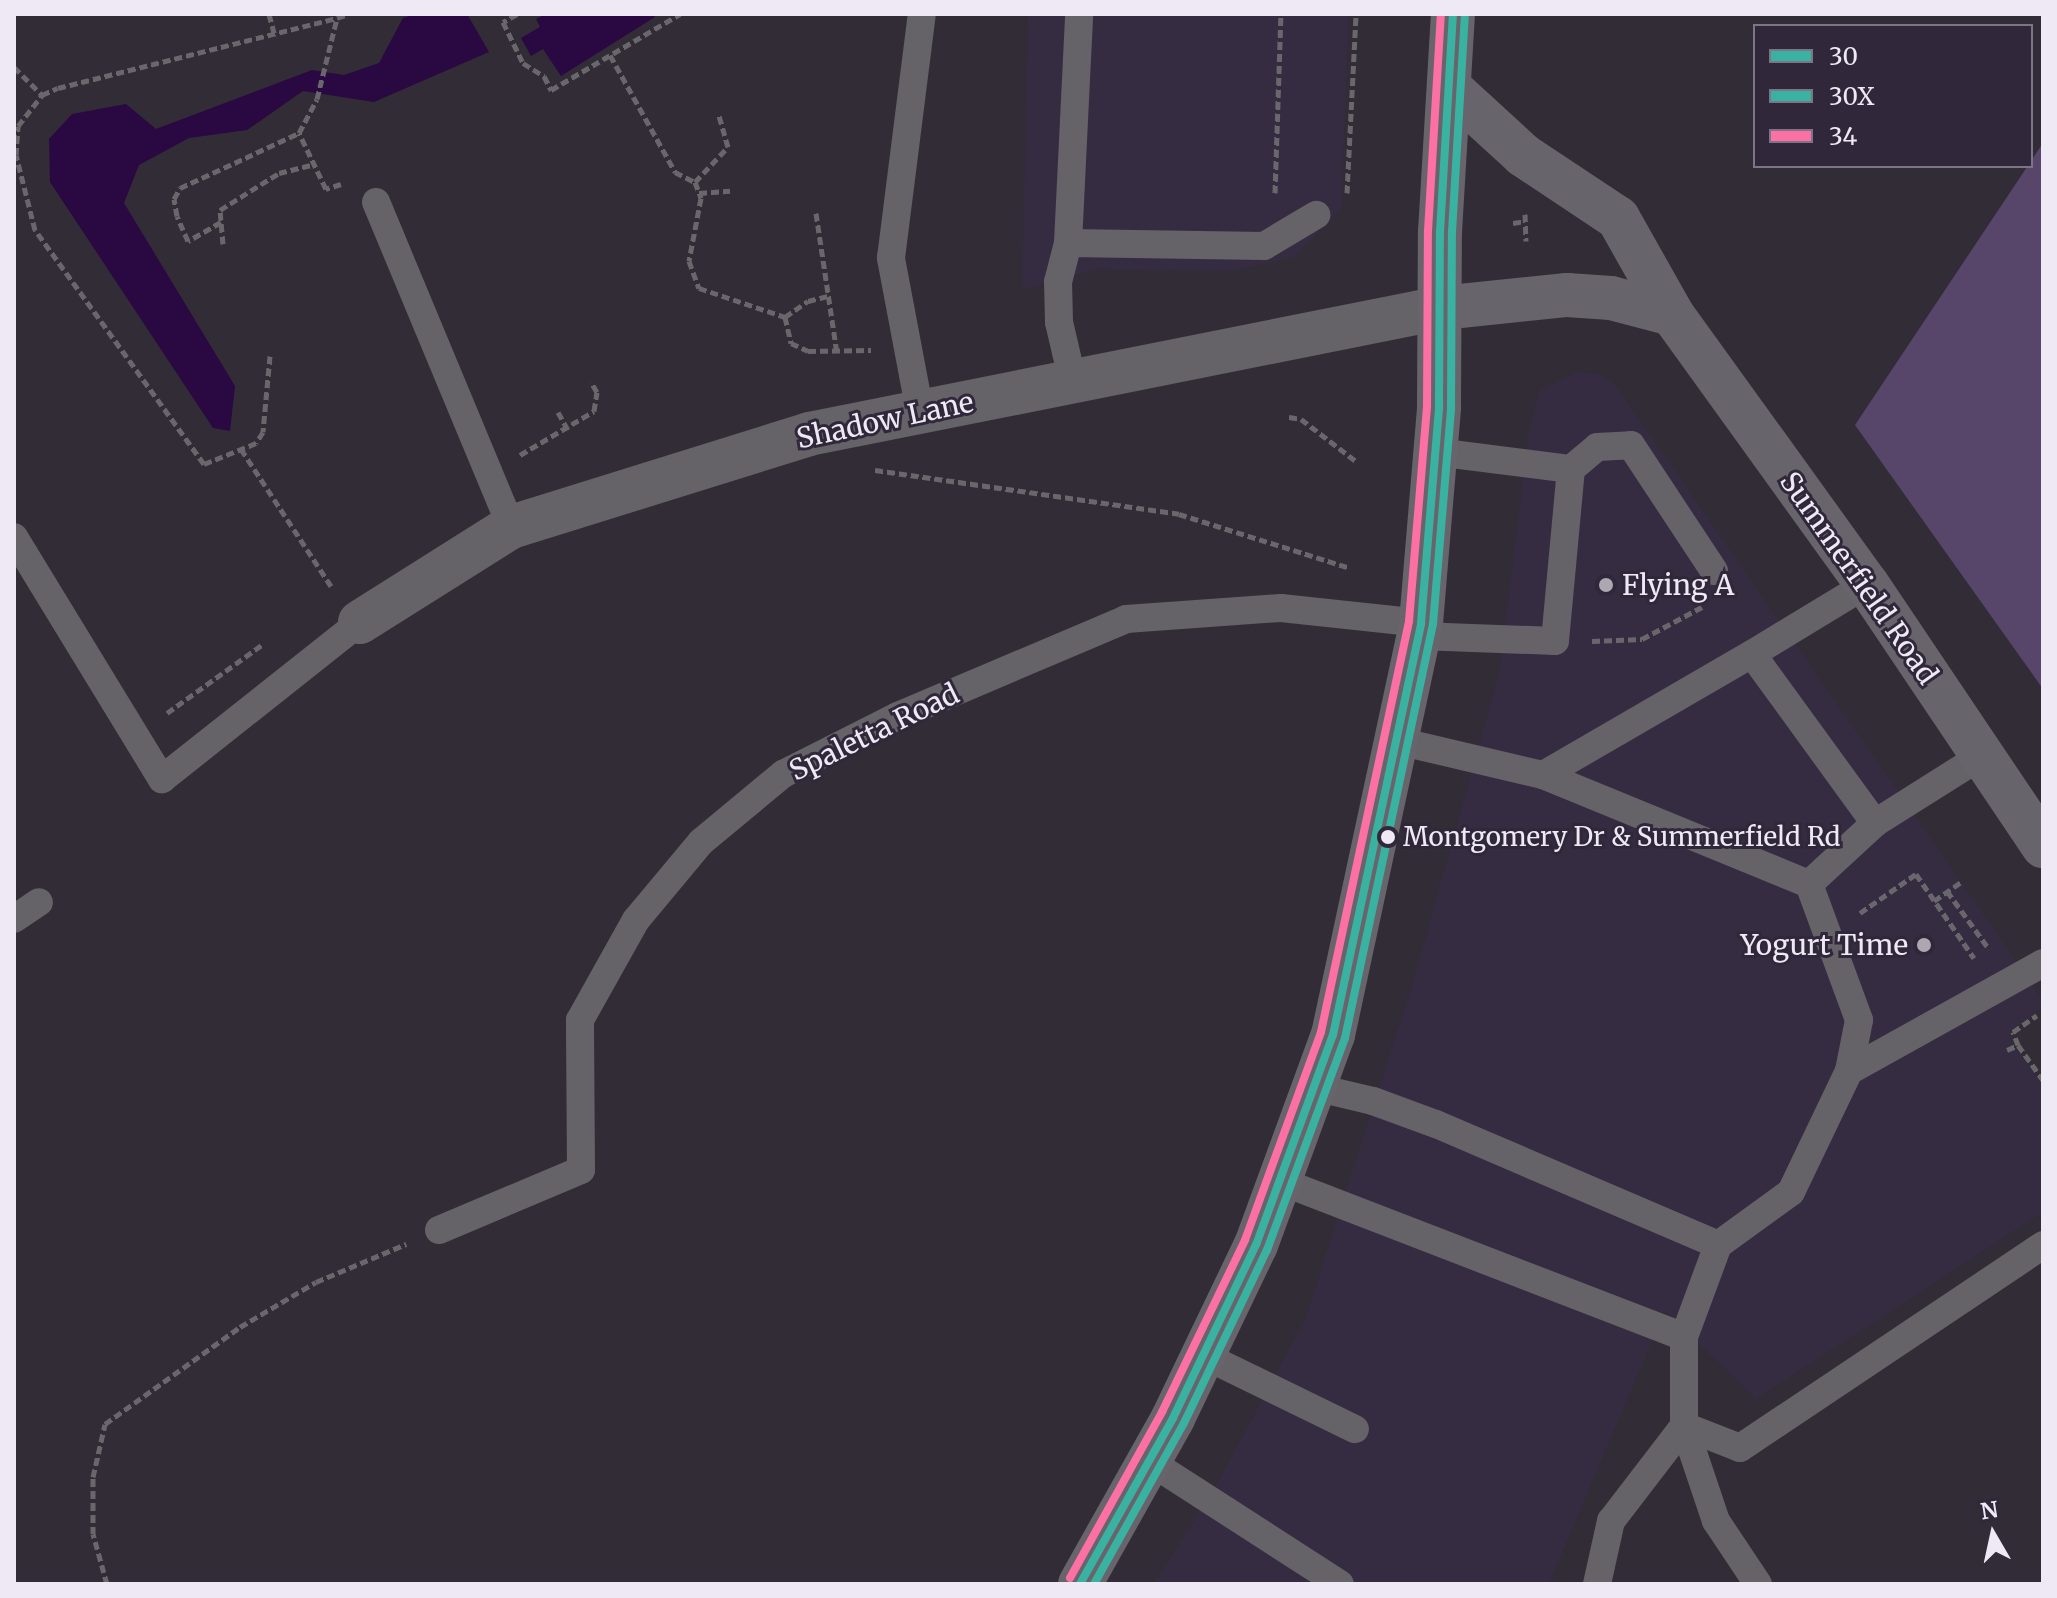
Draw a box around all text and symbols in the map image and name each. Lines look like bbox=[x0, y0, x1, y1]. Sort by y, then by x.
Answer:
legend bbox=[1753, 24, 2033, 168]
text: 30 bbox=[1829, 41, 1858, 72]
text: 30X bbox=[1829, 81, 1874, 112]
text: 34 bbox=[1829, 121, 1857, 152]
street label: Shadow Lane bbox=[793, 385, 977, 455]
street label: Summerfield Road bbox=[1773, 466, 1945, 690]
place label: Flying A bbox=[1622, 568, 1734, 602]
marker: Flying A bbox=[1597, 576, 1615, 594]
street label: Spaletta Road bbox=[784, 677, 964, 787]
place label: Montgomery Dr & Summerfield Rd bbox=[1403, 821, 1840, 853]
marker: Montgomery Dr & Summerfield Rd bbox=[1380, 829, 1396, 845]
place label: Yogurt Time bbox=[1740, 928, 1908, 962]
marker: Yogurt Time bbox=[1915, 936, 1933, 954]
north arrow bbox=[1953, 1494, 2033, 1574]
text: N bbox=[1978, 1495, 2000, 1525]

